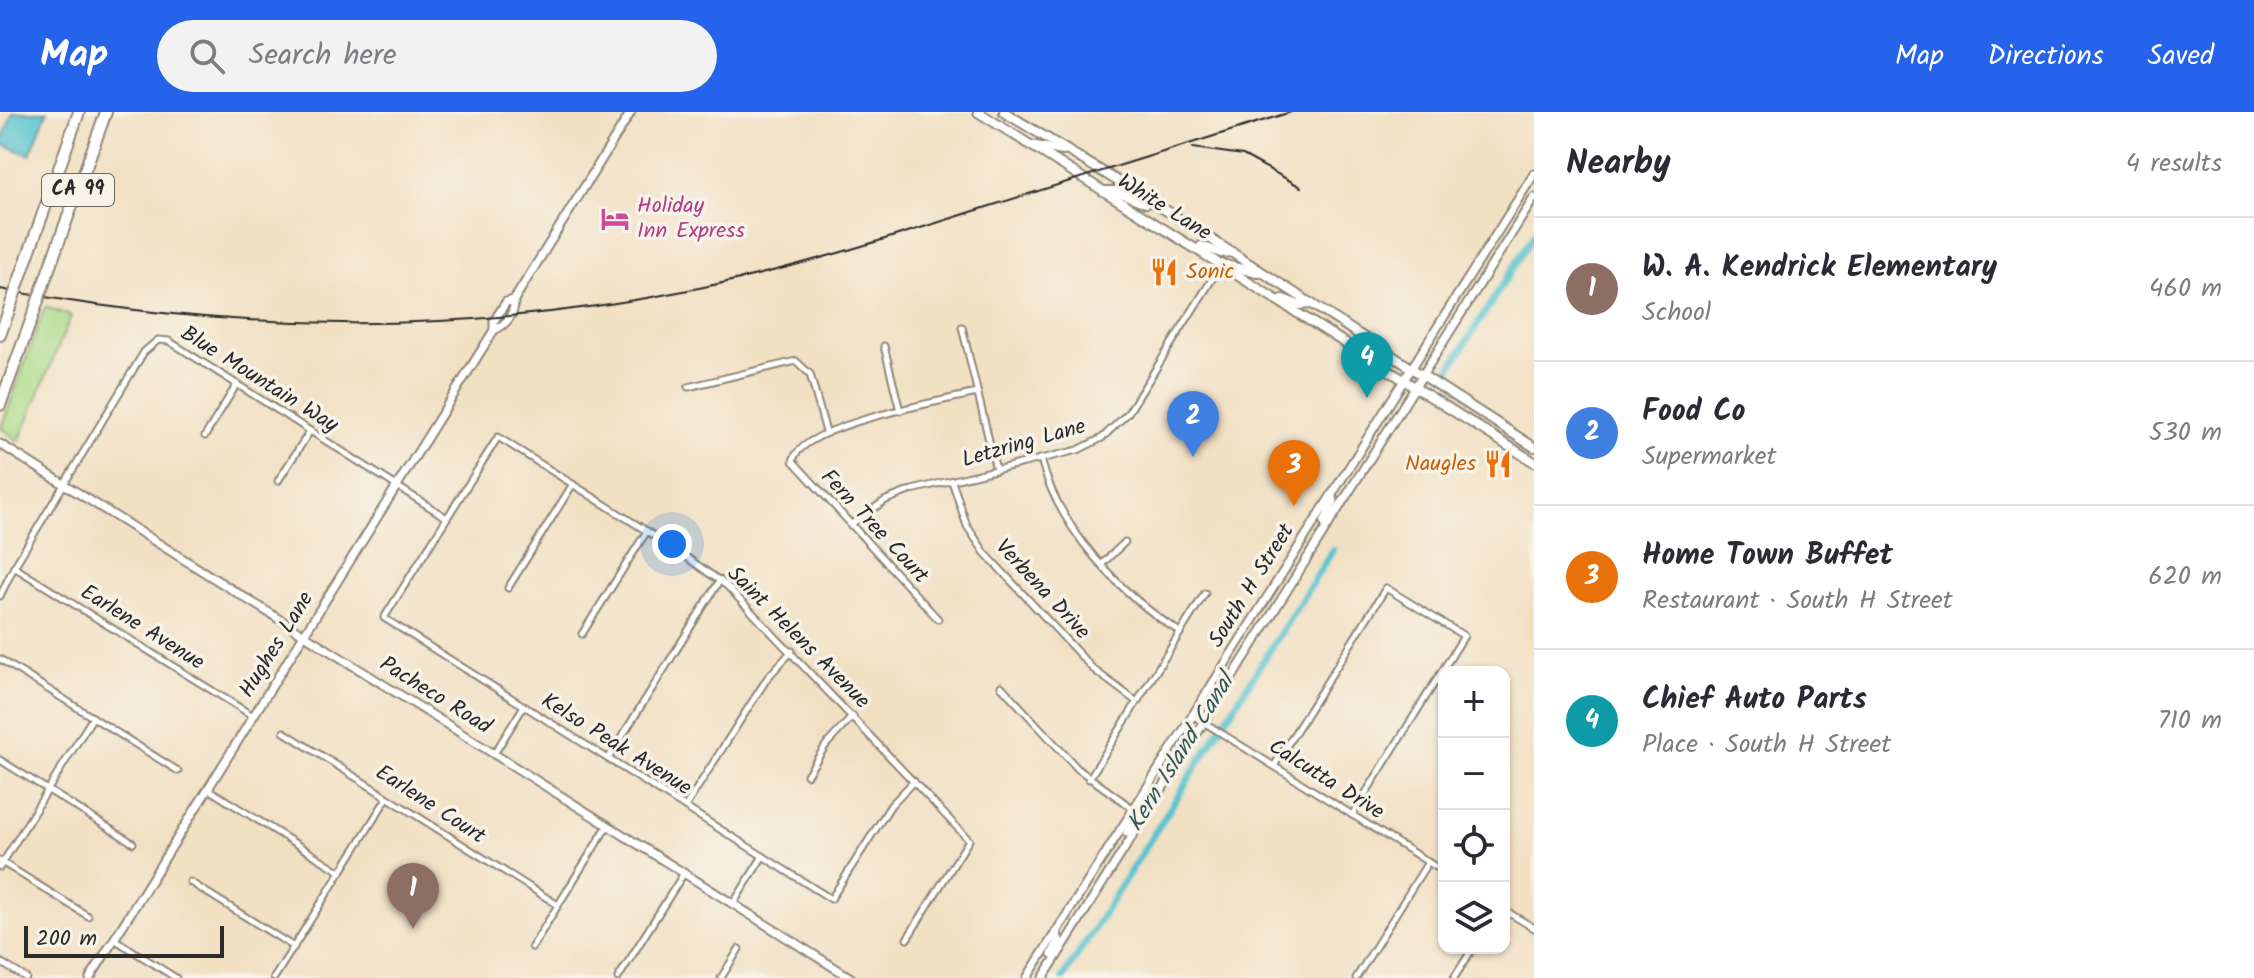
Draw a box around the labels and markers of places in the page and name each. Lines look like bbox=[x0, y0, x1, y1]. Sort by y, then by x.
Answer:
place label: Holiday Inn Express bbox=[637, 189, 745, 249]
hotel icon: Holiday Inn Express bbox=[600, 204, 630, 234]
place label: Sonic bbox=[1186, 255, 1235, 290]
restaurant icon: Sonic bbox=[1149, 257, 1179, 287]
pin: 4 bbox=[1341, 332, 1393, 398]
pin: 2 bbox=[1167, 391, 1219, 457]
pin: 3 bbox=[1268, 440, 1320, 506]
place label: Naugles bbox=[1405, 447, 1477, 482]
restaurant icon: Naugles bbox=[1483, 449, 1513, 479]
pin: 1 bbox=[387, 863, 439, 929]

